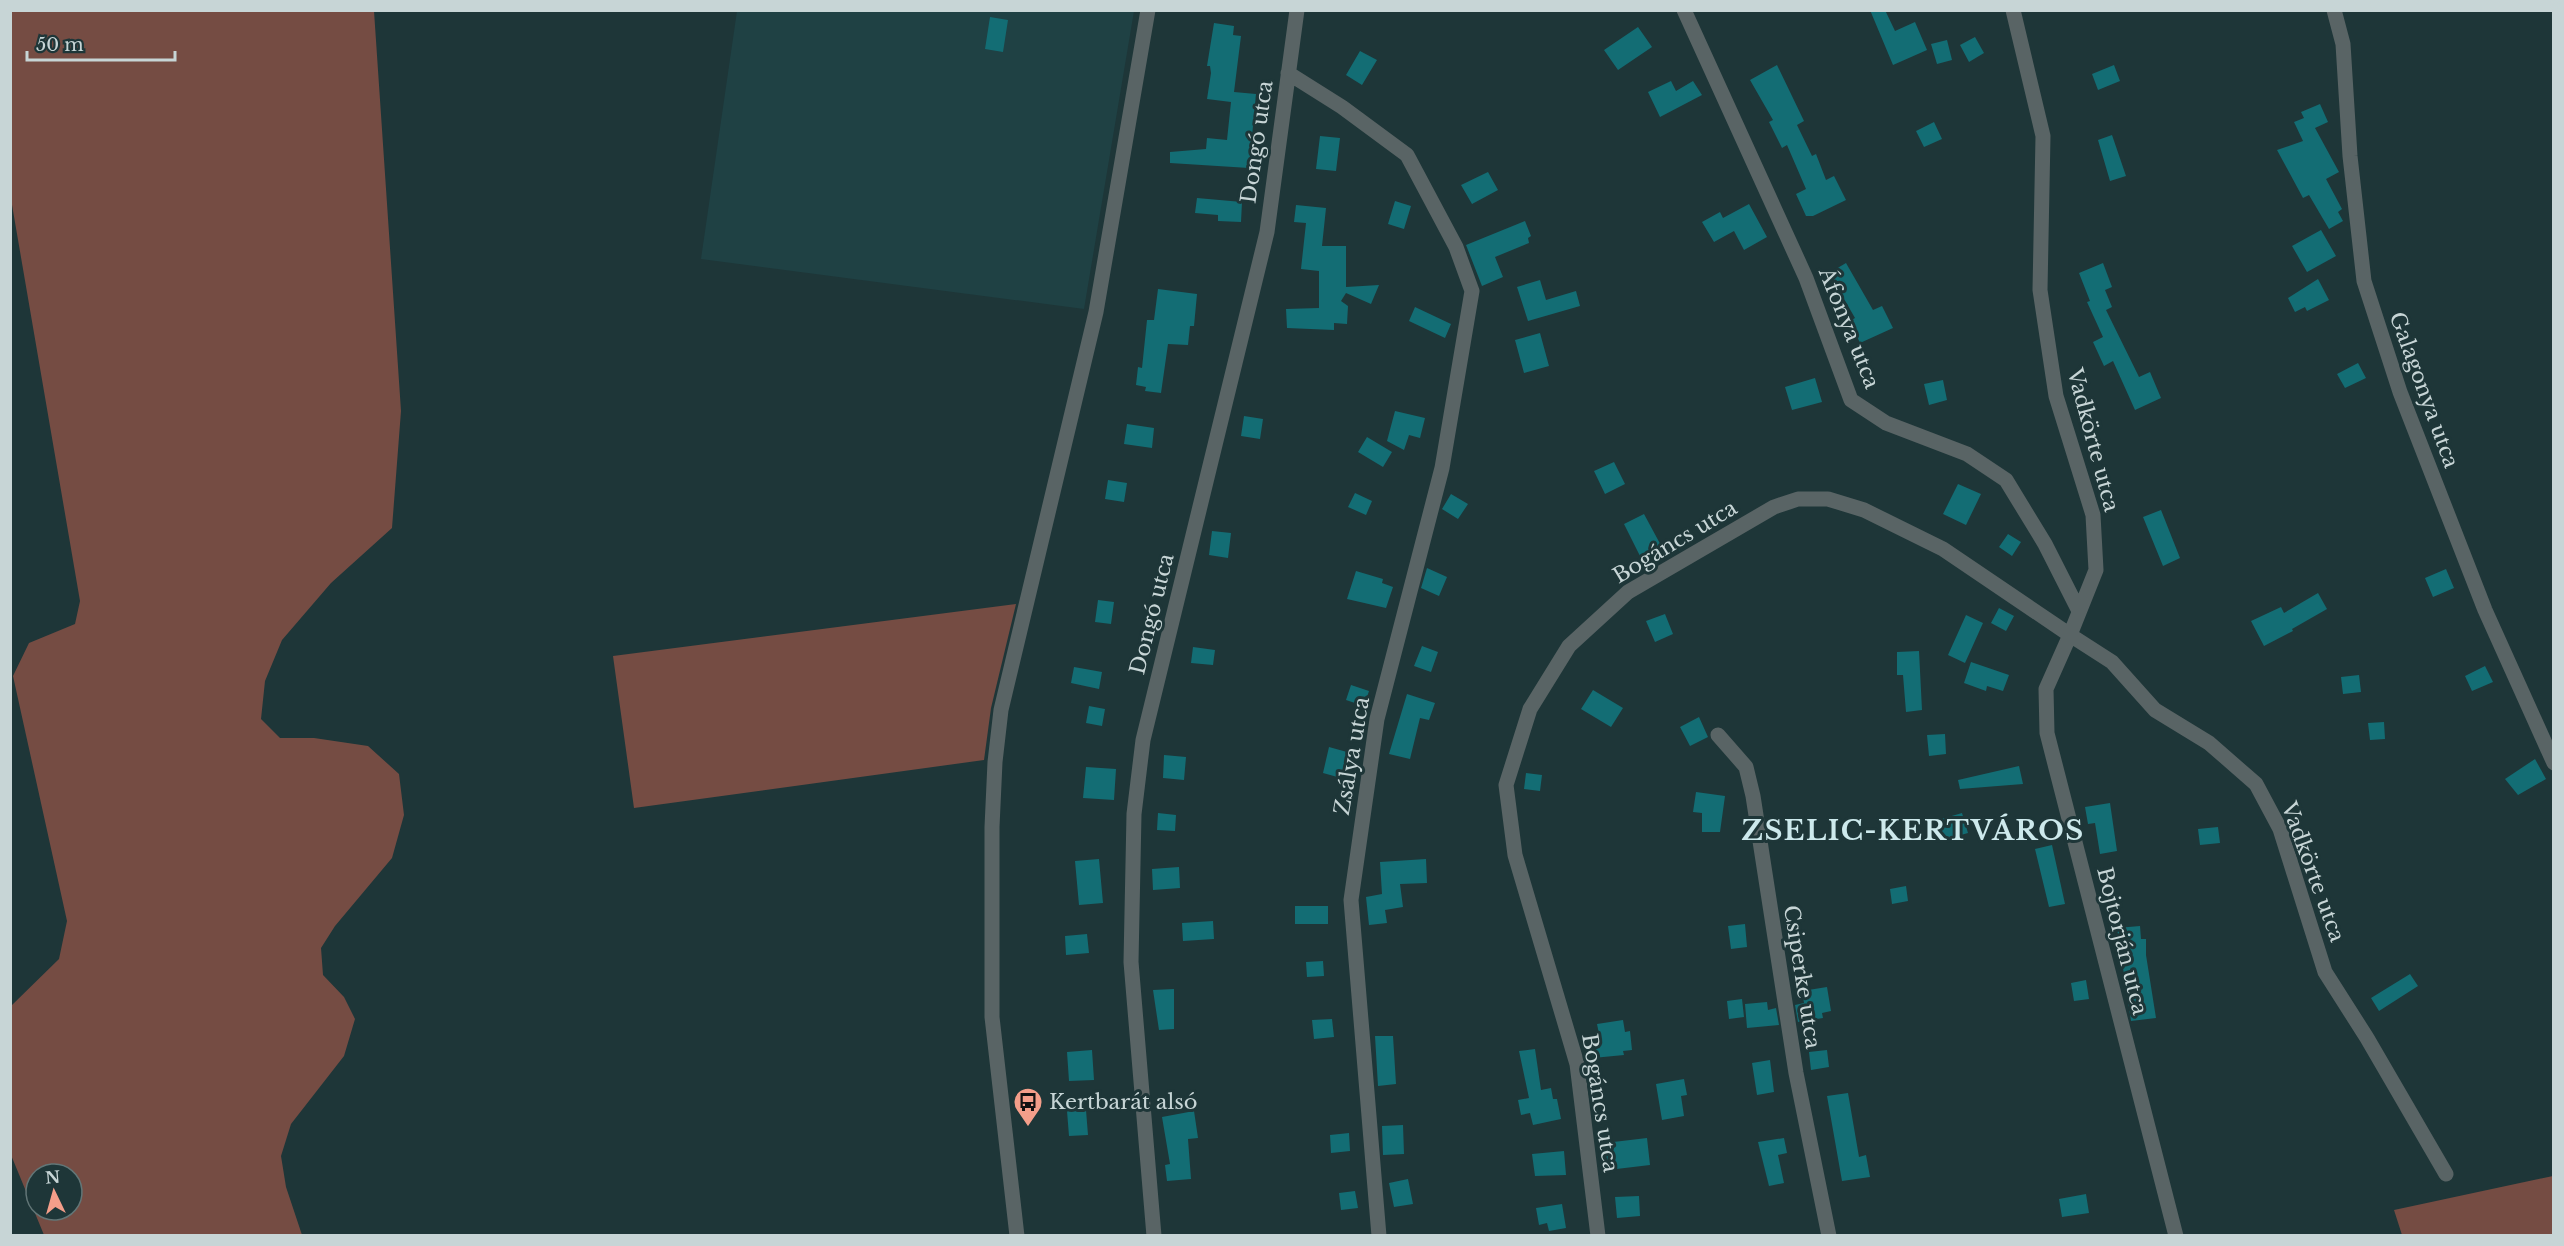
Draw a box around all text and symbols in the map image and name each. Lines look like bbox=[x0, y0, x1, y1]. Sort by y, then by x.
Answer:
scale bar bbox=[27, 24, 176, 62]
text: 50 m bbox=[36, 34, 84, 56]
street label: Dongó utca bbox=[1236, 78, 1279, 205]
street label: Áfonya utca bbox=[1813, 263, 1885, 393]
street label: Galagonya utca bbox=[2384, 308, 2464, 472]
street label: Vadkörte utca bbox=[2061, 365, 2125, 515]
street label: Bogáncs utca bbox=[1608, 495, 1742, 589]
street label: Dongó utca bbox=[1124, 550, 1180, 677]
street label: Zsálya utca bbox=[1329, 695, 1375, 817]
street label: Vadkörte utca bbox=[2275, 797, 2350, 946]
district label: ZSELIC-KERTVÁROS bbox=[1741, 813, 2085, 847]
street label: Bojtorján utca bbox=[2091, 864, 2153, 1018]
street label: Csiperke utca bbox=[1778, 903, 1826, 1051]
street label: Bogáncs utca bbox=[1576, 1032, 1624, 1175]
bus stop icon: Kertbarát alsó bbox=[1012, 1086, 1044, 1128]
place label: Kertbarát alsó bbox=[1049, 1089, 1198, 1115]
north arrow bbox=[24, 1162, 84, 1222]
text: N bbox=[44, 1166, 61, 1188]

